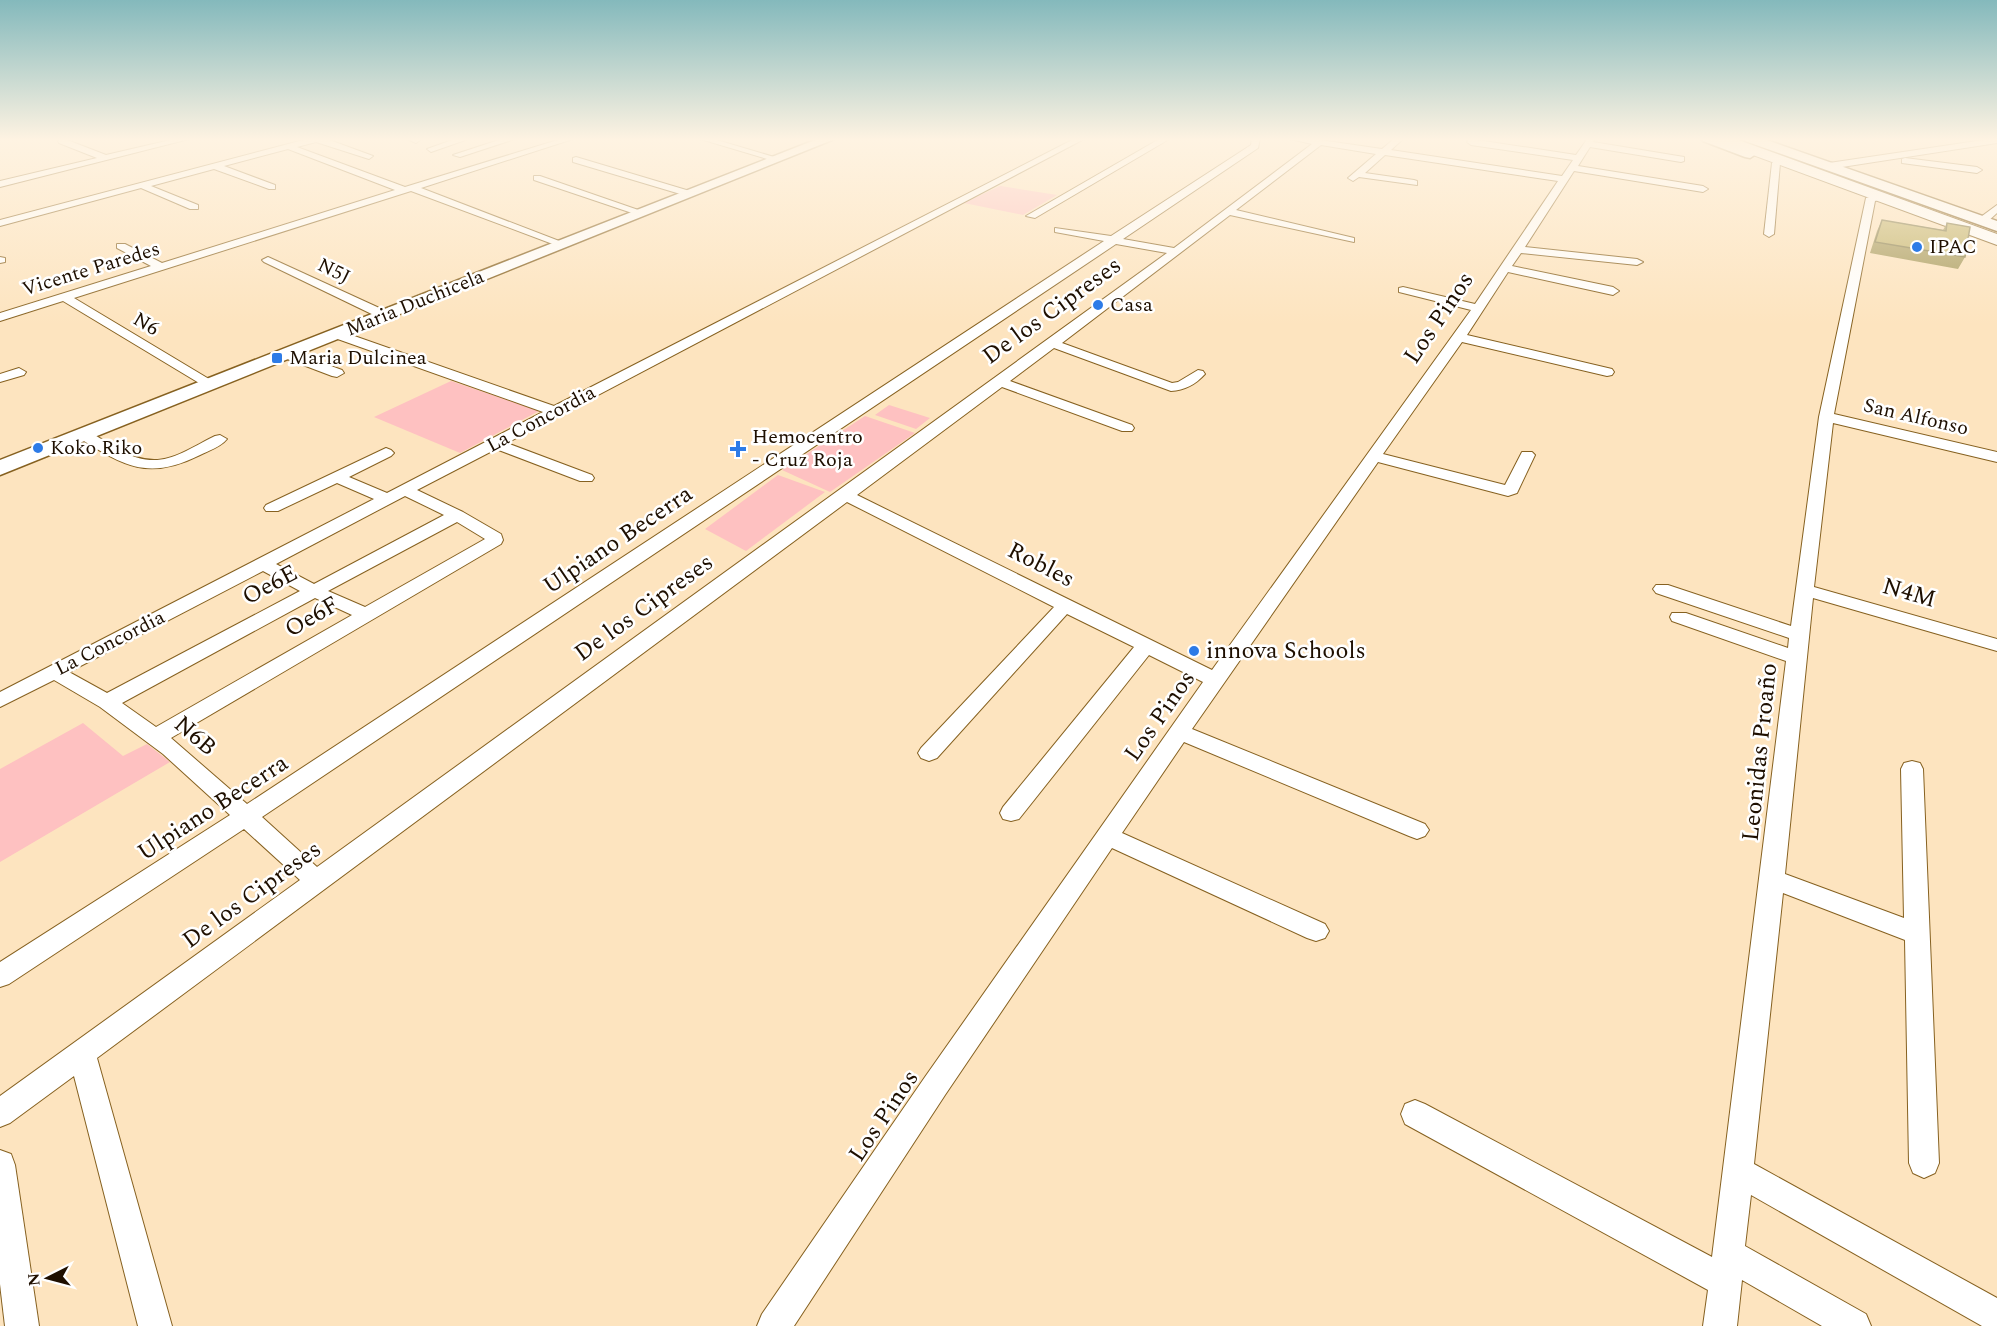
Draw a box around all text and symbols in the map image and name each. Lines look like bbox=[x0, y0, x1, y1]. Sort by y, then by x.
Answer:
place label: IPAC bbox=[1929, 232, 1977, 262]
street label: Vicente Paredes bbox=[18, 234, 164, 304]
marker: IPAC bbox=[1910, 240, 1924, 254]
street label: De los Cipreses bbox=[975, 248, 1129, 374]
street label: N5J bbox=[312, 250, 356, 292]
street label: Maria Duchicela bbox=[341, 261, 489, 344]
street label: Los Pinos bbox=[1395, 265, 1483, 371]
place label: Casa bbox=[1110, 290, 1153, 320]
marker: Casa bbox=[1091, 298, 1105, 312]
street label: N6 bbox=[127, 304, 165, 344]
place label: Maria Dulcinea bbox=[289, 343, 427, 373]
marker: Maria Dulcinea bbox=[270, 351, 284, 365]
street label: La Concordia bbox=[481, 378, 601, 460]
street label: San Alfonso bbox=[1861, 390, 1971, 444]
place label: Hemocentro - Cruz Roja bbox=[752, 422, 863, 475]
place label: Koko Riko bbox=[50, 433, 142, 463]
marker: Hemocentro - Cruz Roja bbox=[729, 440, 747, 458]
marker: Koko Riko bbox=[31, 441, 45, 455]
street label: Ulpiano Becerra bbox=[536, 476, 700, 604]
street label: Robles bbox=[1001, 533, 1081, 597]
street label: De los Cipreses bbox=[567, 545, 721, 671]
street label: Oe6E bbox=[236, 555, 304, 615]
street label: N4M bbox=[1878, 568, 1940, 618]
street label: Oe6F bbox=[278, 587, 346, 647]
street label: La Concordia bbox=[50, 602, 170, 684]
place label: innova Schools bbox=[1206, 633, 1366, 669]
marker: innova Schools bbox=[1187, 644, 1201, 658]
street label: Leonidas Proaño bbox=[1733, 661, 1787, 843]
street label: Los Pinos bbox=[1115, 663, 1205, 769]
street label: N6B bbox=[165, 707, 225, 765]
street label: Ulpiano Becerra bbox=[130, 745, 296, 870]
street label: De los Cipreses bbox=[175, 832, 329, 958]
street label: Los Pinos bbox=[840, 1063, 928, 1169]
north arrow bbox=[18, 1248, 78, 1308]
text: N bbox=[21, 1272, 47, 1287]

